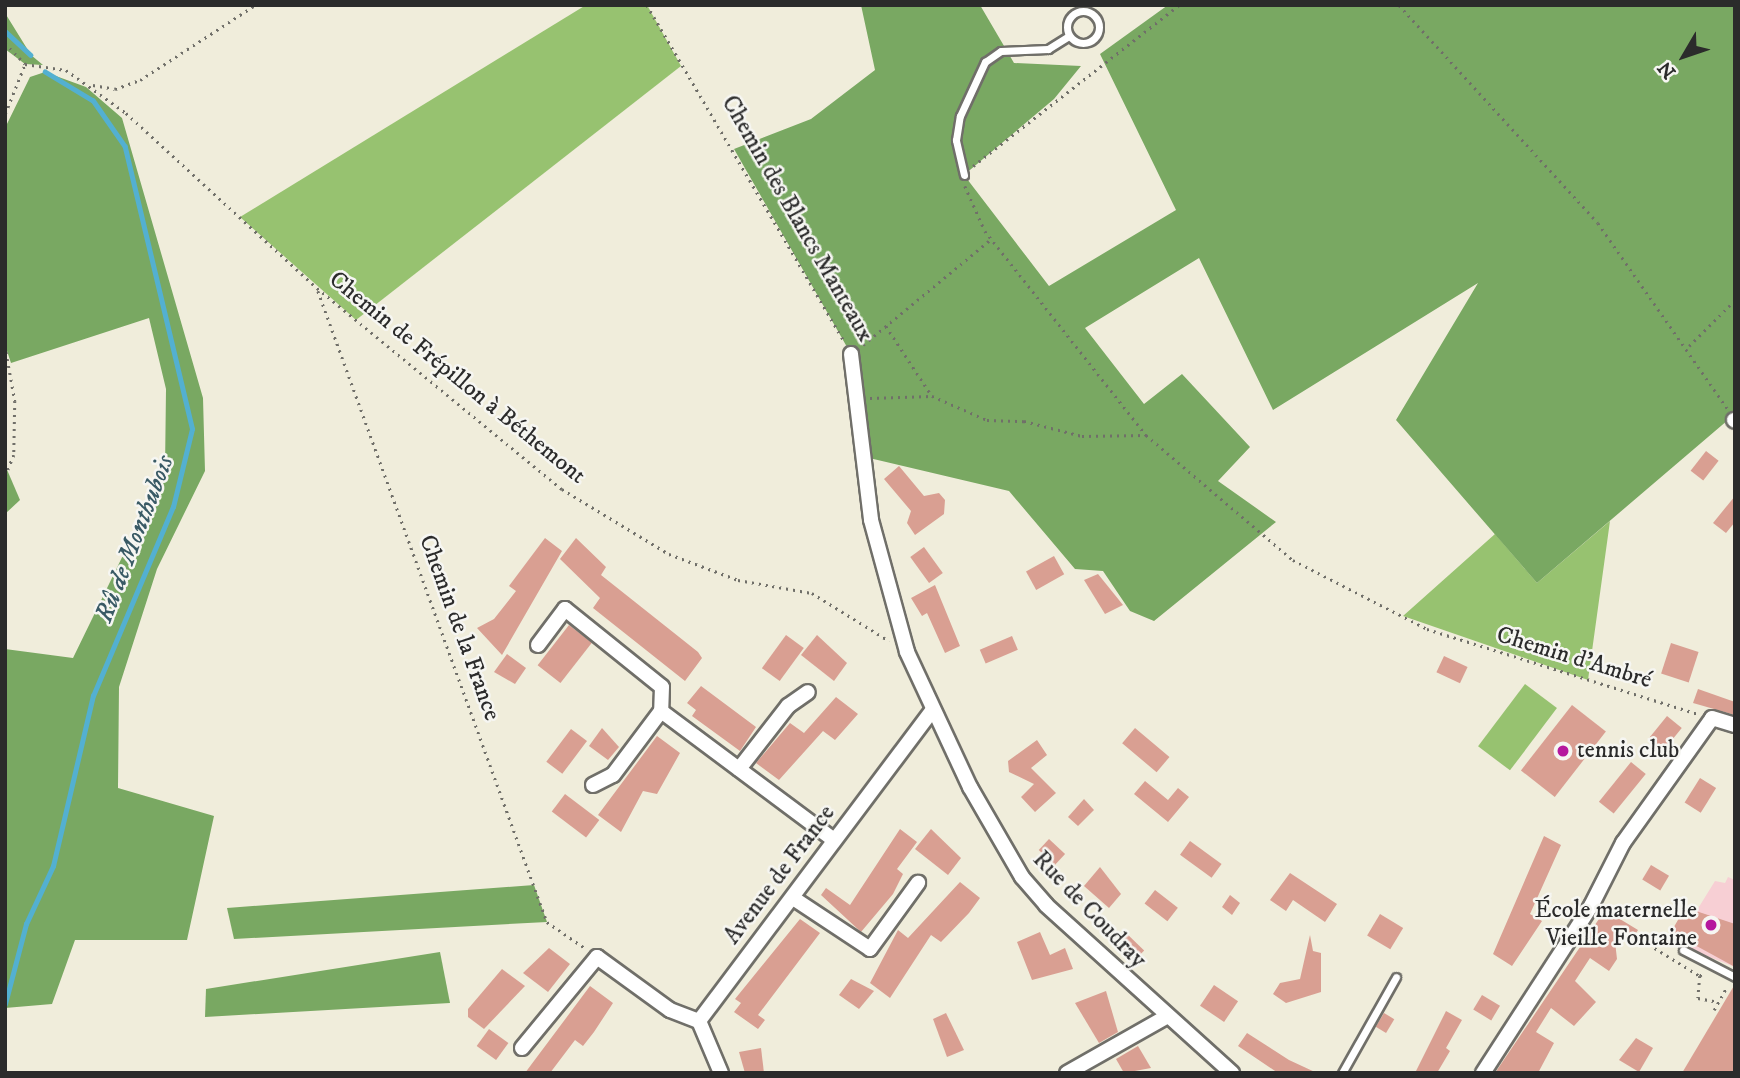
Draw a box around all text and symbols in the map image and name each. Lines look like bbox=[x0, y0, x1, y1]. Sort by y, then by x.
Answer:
north arrow bbox=[1649, 21, 1719, 91]
text: N bbox=[1653, 56, 1681, 83]
street label: Chemin des Blancs Manteaux bbox=[715, 91, 879, 347]
street label: Chemin de Frépillon à Béthemont bbox=[323, 265, 591, 491]
water label: Rû de Monthubois bbox=[89, 451, 181, 627]
street label: Chemin de la France bbox=[412, 531, 506, 725]
street label: Chemin d'Ambré bbox=[1493, 621, 1655, 695]
place label: tennis club bbox=[1577, 737, 1679, 765]
marker: tennis club bbox=[1555, 743, 1571, 759]
street label: Avenue de France bbox=[718, 800, 842, 950]
street label: Rue de Coudray bbox=[1026, 846, 1152, 974]
place label: École maternelle Vieille Fontaine bbox=[1534, 897, 1697, 953]
marker: École maternelle Vieille Fontaine bbox=[1703, 917, 1719, 933]

